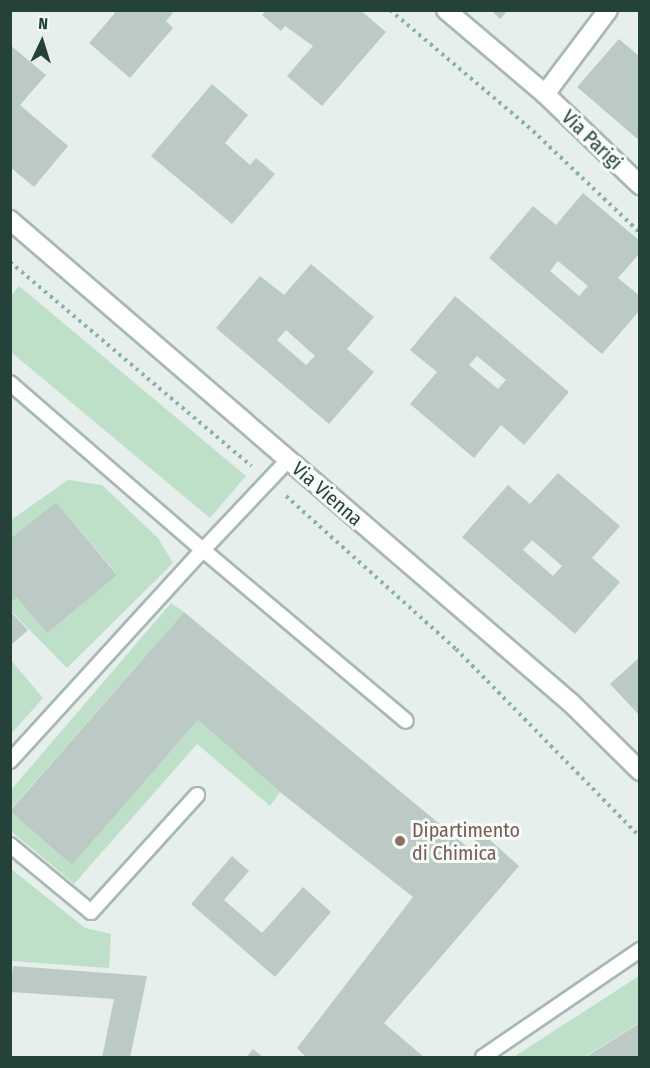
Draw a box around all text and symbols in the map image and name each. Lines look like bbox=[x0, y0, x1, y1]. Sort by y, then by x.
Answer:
north arrow bbox=[12, 12, 72, 72]
text: N bbox=[38, 14, 49, 33]
street label: Via Parigi bbox=[557, 105, 627, 175]
street label: Via Vienna bbox=[287, 457, 367, 531]
place label: Dipartimento di Chimica bbox=[412, 818, 520, 865]
marker: Dipartimento di Chimica bbox=[393, 834, 407, 848]

